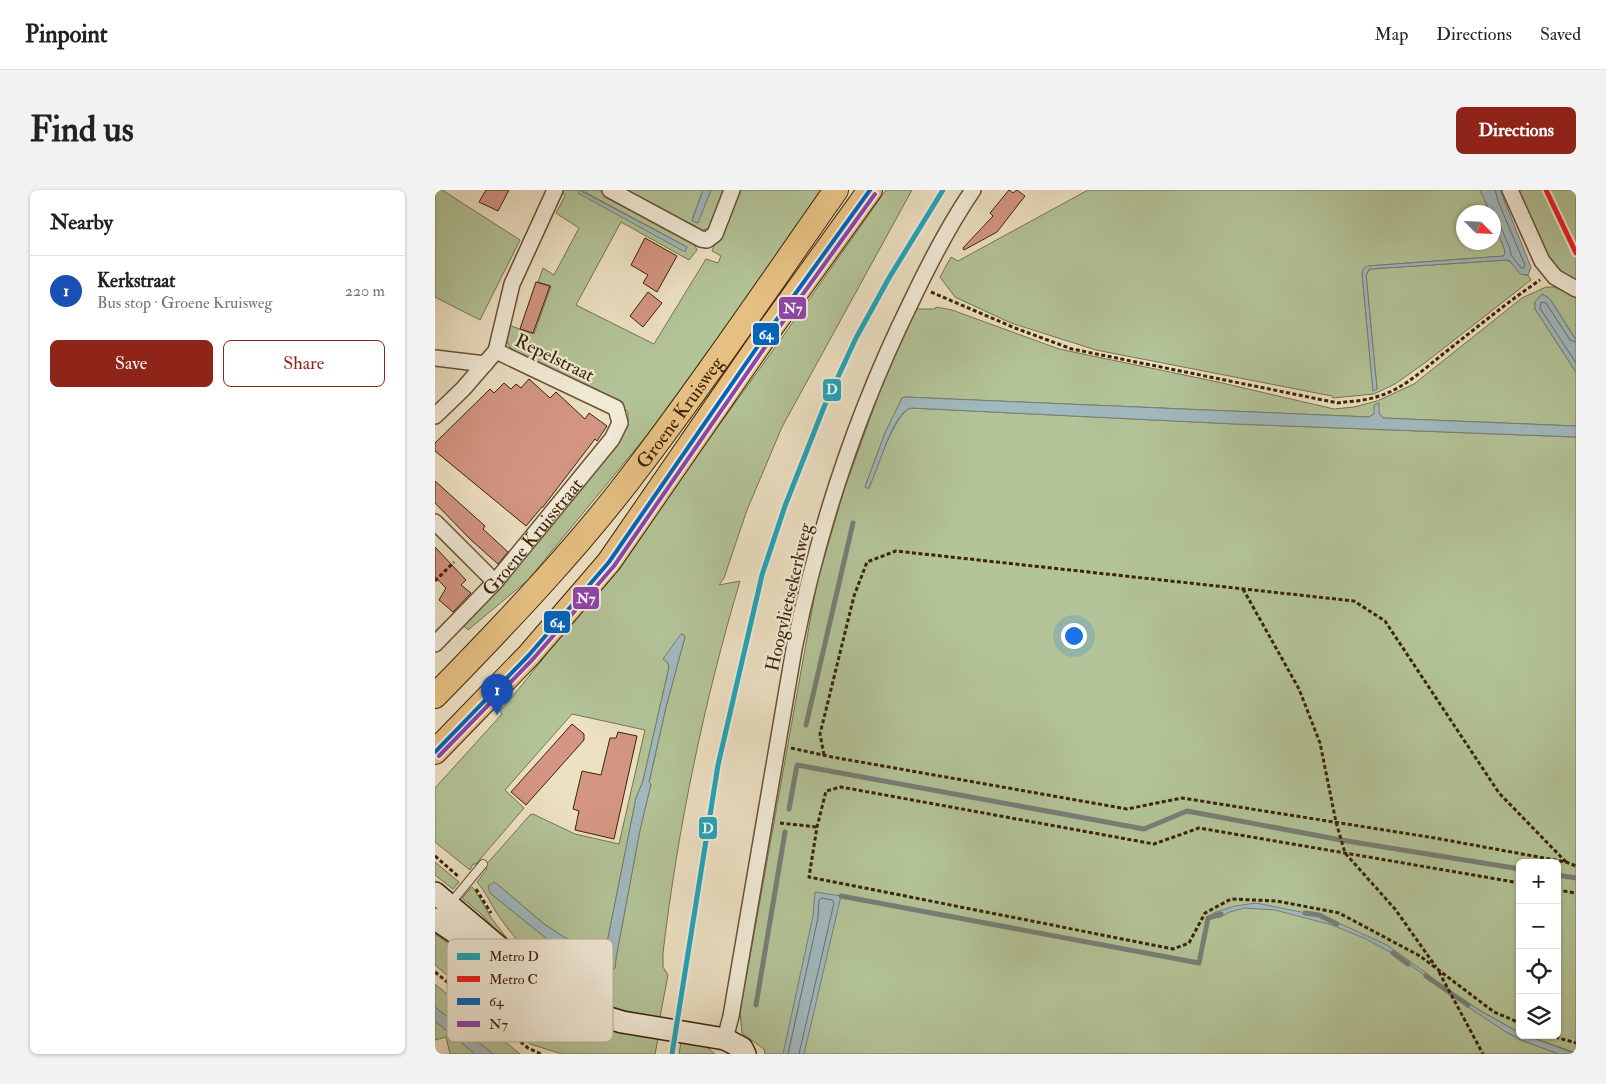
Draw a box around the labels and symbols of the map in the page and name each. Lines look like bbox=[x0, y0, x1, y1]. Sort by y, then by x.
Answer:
north arrow bbox=[1456, 205, 1501, 250]
line badge: N7 bbox=[778, 296, 807, 320]
text: N7 bbox=[783, 300, 803, 317]
line badge: 64 bbox=[752, 322, 780, 346]
text: 64 bbox=[759, 326, 775, 343]
street label: Repelstraat bbox=[511, 328, 598, 388]
street label: Groene Kruisweg bbox=[631, 352, 729, 473]
line badge: D bbox=[822, 378, 842, 402]
text: D bbox=[826, 381, 838, 398]
street label: Groene Kruisstraat bbox=[477, 473, 588, 601]
street label: Hoogvlietsekerkweg bbox=[760, 520, 818, 674]
line badge: N7 bbox=[572, 586, 600, 610]
text: N7 bbox=[576, 590, 596, 607]
line badge: 64 bbox=[543, 610, 571, 634]
text: 64 bbox=[550, 614, 566, 631]
your location bbox=[1061, 623, 1087, 649]
pin: 1 bbox=[481, 674, 513, 715]
line badge: D bbox=[698, 816, 718, 840]
text: D bbox=[702, 820, 714, 837]
legend bbox=[447, 939, 613, 1042]
text: Metro D bbox=[489, 948, 539, 965]
text: Metro C bbox=[489, 971, 538, 988]
text: 64 bbox=[489, 993, 505, 1010]
text: N7 bbox=[489, 1016, 509, 1033]

